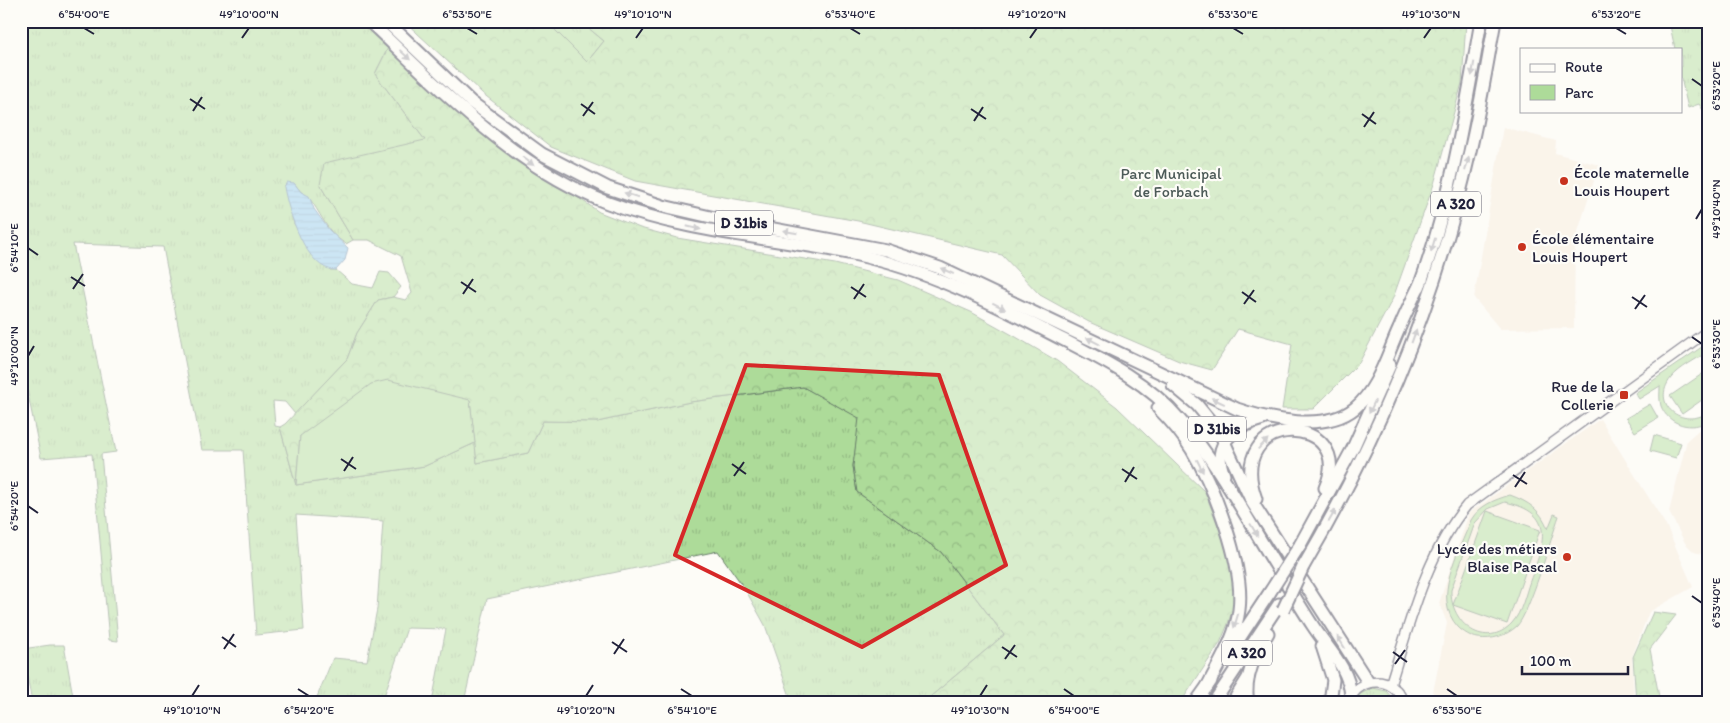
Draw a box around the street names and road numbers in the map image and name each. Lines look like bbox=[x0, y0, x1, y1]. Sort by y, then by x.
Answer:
road number: A 320 bbox=[1431, 192, 1481, 216]
road number: D 31bis bbox=[715, 210, 773, 236]
road number: D 31bis bbox=[1188, 416, 1246, 442]
road number: A 320 bbox=[1222, 640, 1272, 666]

